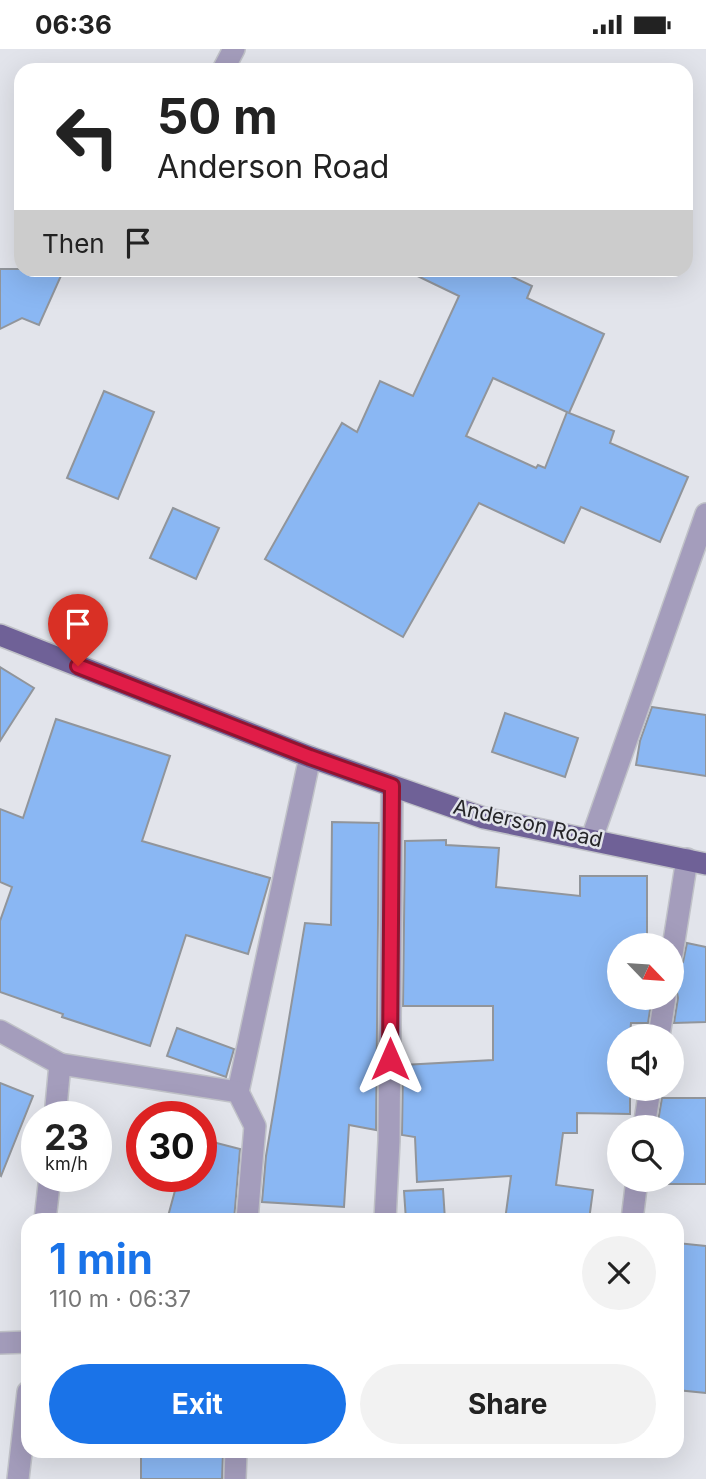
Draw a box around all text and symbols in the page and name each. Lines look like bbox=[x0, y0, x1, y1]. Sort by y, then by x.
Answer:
text: 06:36 bbox=[35, 9, 112, 40]
text: 50 m bbox=[157, 87, 278, 146]
icon: left bbox=[42, 91, 133, 182]
text: Anderson Road bbox=[157, 147, 389, 186]
icon: arrive bbox=[119, 224, 157, 262]
text: Then bbox=[42, 228, 105, 259]
pin bbox=[48, 594, 108, 666]
icon: arrive bbox=[59, 605, 97, 643]
street label: Anderson Road bbox=[451, 794, 605, 852]
north arrow bbox=[607, 933, 684, 1010]
map controls bbox=[607, 933, 684, 1192]
position arrow bbox=[353, 1022, 427, 1096]
button: sound bbox=[607, 1024, 684, 1101]
speed limit sign: 30 bbox=[126, 1101, 217, 1192]
button: search bbox=[607, 1115, 684, 1192]
text: 23 bbox=[44, 1116, 89, 1158]
text: km/h bbox=[45, 1153, 88, 1174]
text: 1 min bbox=[49, 1233, 153, 1284]
button: close bbox=[582, 1236, 656, 1310]
text: 110 m · 06:37 bbox=[49, 1285, 191, 1313]
button: Exit bbox=[49, 1364, 346, 1444]
button: Share bbox=[360, 1364, 656, 1444]

